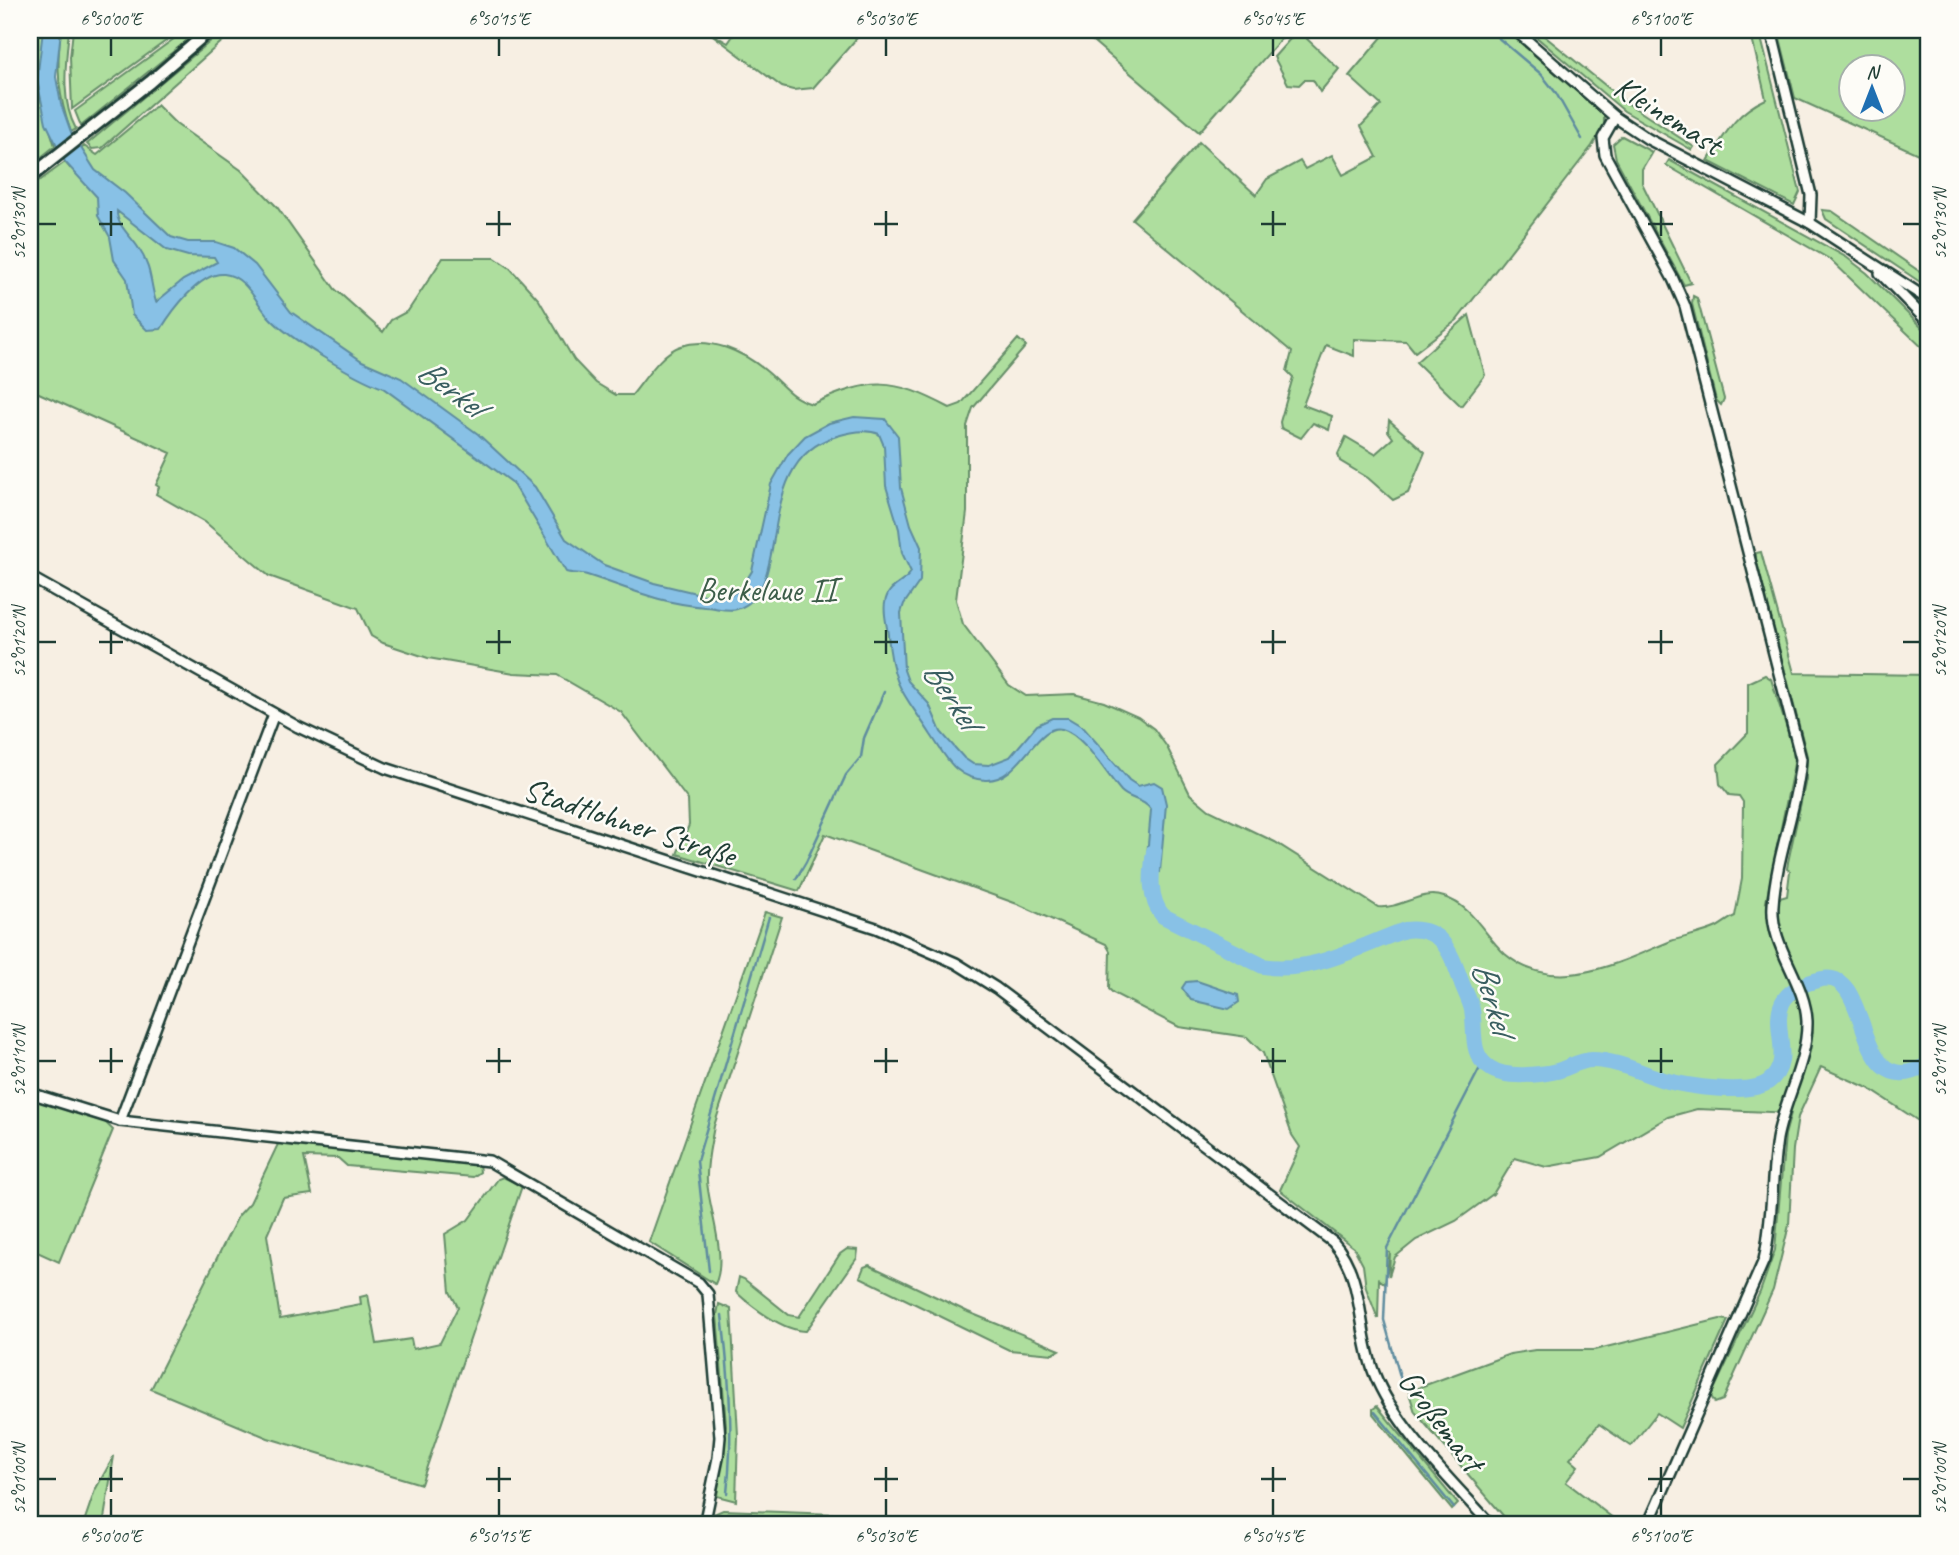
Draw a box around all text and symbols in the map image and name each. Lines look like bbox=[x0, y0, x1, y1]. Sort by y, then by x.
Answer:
text: 6°50'00"E bbox=[80, 8, 144, 30]
text: 6°50'15"E bbox=[468, 8, 532, 30]
text: 6°50'30"E bbox=[855, 8, 919, 30]
text: 6°50'45"E bbox=[1242, 8, 1306, 30]
text: 6°51'00"E bbox=[1630, 8, 1694, 30]
north arrow bbox=[1836, 52, 1906, 122]
text: N bbox=[1866, 60, 1881, 84]
street label: Kleinemast bbox=[1607, 65, 1733, 166]
text: 52°01'30"N bbox=[8, 185, 30, 259]
text: 52°01'30"N bbox=[1929, 185, 1951, 259]
water label: Berkel bbox=[408, 348, 502, 433]
park label: Berkelaue II bbox=[697, 569, 844, 611]
text: 52°01'20"N bbox=[8, 603, 30, 677]
text: 52°01'20"N bbox=[1929, 603, 1951, 677]
water label: Berkel bbox=[913, 652, 997, 746]
street label: Stadtlohner Straße bbox=[518, 768, 743, 877]
water label: Berkel bbox=[1461, 956, 1529, 1049]
text: 52°01'10"N bbox=[8, 1022, 30, 1096]
text: 52°01'10"N bbox=[1929, 1022, 1951, 1096]
street label: Großemast bbox=[1389, 1361, 1496, 1483]
text: 52°01'00"N bbox=[8, 1440, 30, 1514]
text: 52°01'00"N bbox=[1929, 1440, 1951, 1514]
text: 6°50'00"E bbox=[80, 1525, 144, 1547]
text: 6°50'15"E bbox=[468, 1525, 532, 1547]
text: 6°50'30"E bbox=[855, 1525, 919, 1547]
text: 6°50'45"E bbox=[1242, 1525, 1306, 1547]
text: 6°51'00"E bbox=[1630, 1525, 1694, 1547]

